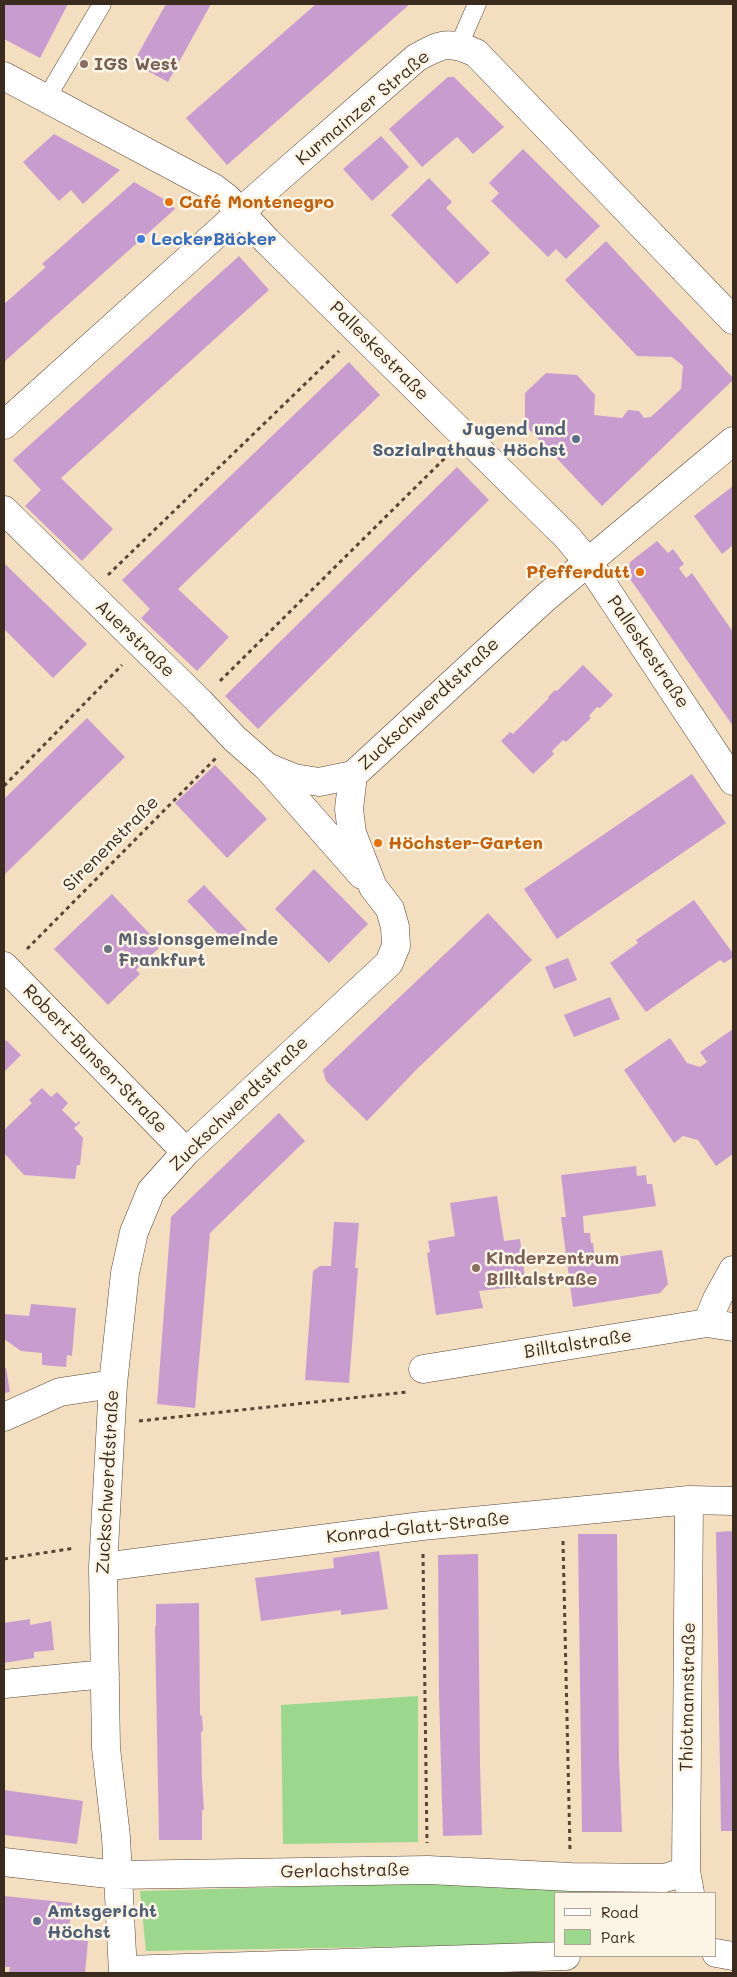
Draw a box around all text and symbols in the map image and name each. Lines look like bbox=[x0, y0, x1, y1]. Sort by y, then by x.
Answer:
street label: Kurmainzer Straße bbox=[292, 46, 434, 170]
place label: IGS West bbox=[94, 53, 178, 75]
marker: IGS West bbox=[78, 58, 90, 70]
place label: Café Montenegro bbox=[179, 191, 334, 213]
marker: Café Montenegro bbox=[163, 196, 175, 208]
place label: LeckerBäcker bbox=[151, 228, 276, 250]
marker: LeckerBäcker bbox=[135, 233, 147, 245]
street label: Palleskestraße bbox=[325, 297, 433, 405]
place label: Jugend und Sozialrathaus Höchst bbox=[372, 418, 566, 460]
marker: Jugend und Sozialrathaus Höchst bbox=[570, 433, 582, 445]
place label: Pfefferdutt bbox=[526, 561, 630, 583]
marker: Pfefferdutt bbox=[634, 566, 646, 578]
street label: Palleskestraße bbox=[602, 592, 694, 712]
street label: Auerstraße bbox=[91, 596, 179, 682]
street label: Zuckschwerdtstraße bbox=[354, 633, 504, 775]
street label: Sirenenstraße bbox=[59, 792, 163, 896]
place label: Höchster-Garten bbox=[388, 832, 543, 854]
marker: Höchster-Garten bbox=[372, 837, 384, 849]
place label: Missionsgemeinde Frankfurt bbox=[118, 928, 278, 971]
marker: Missionsgemeinde Frankfurt bbox=[102, 943, 114, 955]
street label: Robert-Bunsen-Straße bbox=[18, 980, 172, 1138]
street label: Zuckschwerdtstraße bbox=[165, 1032, 313, 1176]
place label: Kinderzentrum Billtalstraße bbox=[486, 1247, 619, 1290]
marker: Kinderzentrum Billtalstraße bbox=[470, 1262, 482, 1274]
street label: Billtalstraße bbox=[523, 1325, 633, 1363]
street label: Zuckschwerdtstraße bbox=[92, 1389, 124, 1575]
street label: Konrad-Glatt-Straße bbox=[325, 1508, 511, 1548]
street label: Thiotmannstraße bbox=[676, 1622, 700, 1772]
street label: Gerlachstraße bbox=[280, 1859, 410, 1883]
legend bbox=[554, 1892, 717, 1957]
place label: Amtsgericht Höchst bbox=[47, 1900, 157, 1942]
text: Road bbox=[601, 1902, 638, 1922]
marker: Amtsgericht Höchst bbox=[31, 1915, 43, 1927]
text: Park bbox=[601, 1927, 635, 1947]

